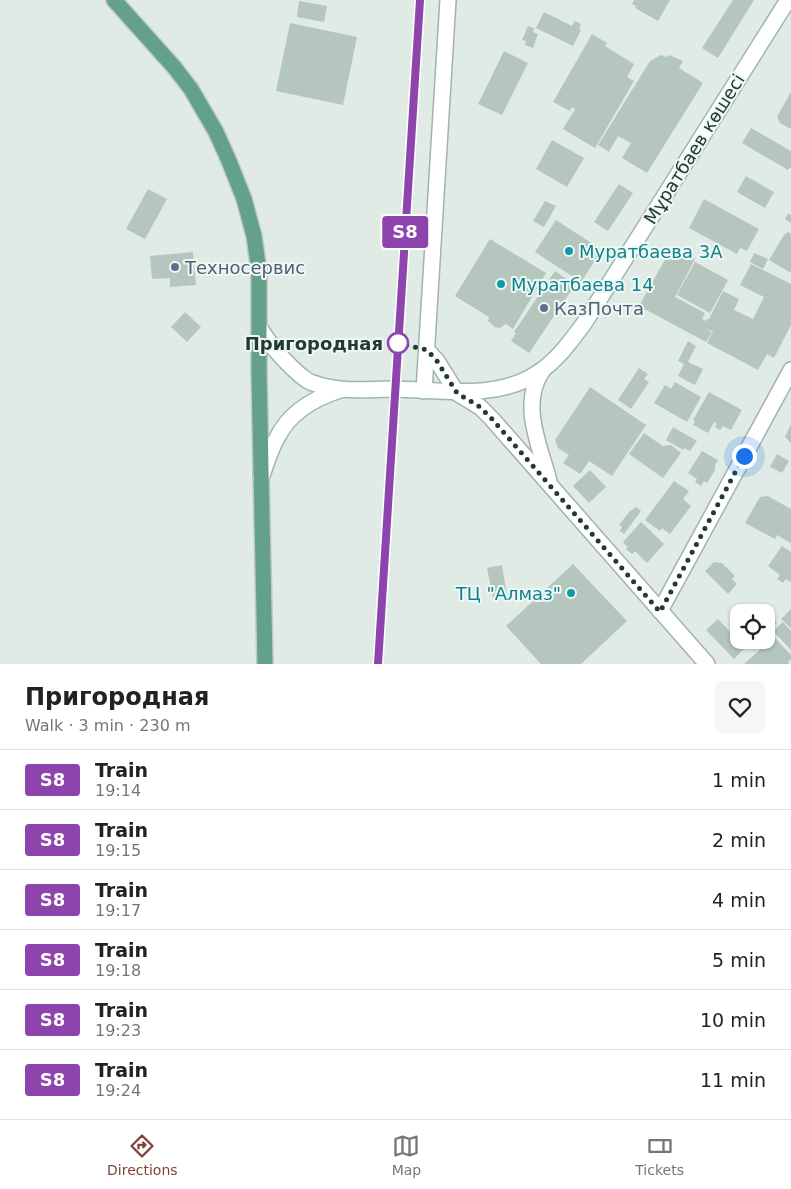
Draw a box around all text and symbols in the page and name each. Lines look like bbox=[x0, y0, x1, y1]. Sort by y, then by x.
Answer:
street label: Мұратбаев көшесі bbox=[639, 70, 749, 228]
line badge: S8 bbox=[382, 216, 428, 248]
text: S8 bbox=[392, 221, 418, 242]
place label: Муратбаева 3А bbox=[579, 241, 723, 262]
marker: Муратбаева 3А bbox=[563, 245, 575, 257]
place label: Техносервис bbox=[184, 257, 305, 278]
marker: Техносервис bbox=[169, 261, 181, 273]
place label: Муратбаева 14 bbox=[511, 274, 654, 295]
marker: Муратбаева 14 bbox=[495, 278, 507, 290]
place label: КазПочта bbox=[554, 298, 644, 319]
marker: КазПочта bbox=[538, 302, 550, 314]
marker: Пригородная bbox=[387, 332, 409, 354]
place label: Пригородная bbox=[245, 333, 383, 354]
your location bbox=[732, 444, 757, 469]
place label: ТЦ "Алмаз" bbox=[455, 583, 561, 604]
marker: ТЦ "Алмаз" bbox=[565, 587, 577, 599]
map controls bbox=[730, 604, 775, 649]
button: locate bbox=[730, 604, 775, 649]
button: heart bbox=[714, 681, 766, 733]
text: Пригородная bbox=[25, 683, 209, 711]
text: Walk · 3 min · 230 m bbox=[25, 716, 190, 735]
text: Train bbox=[95, 759, 148, 781]
text: S8 bbox=[40, 769, 65, 790]
text: 1 min bbox=[712, 769, 766, 791]
text: 19:14 bbox=[95, 781, 141, 800]
text: Train bbox=[95, 819, 148, 841]
text: S8 bbox=[40, 829, 65, 850]
text: 2 min bbox=[712, 829, 766, 851]
text: 19:15 bbox=[95, 841, 141, 860]
text: Train bbox=[95, 879, 148, 901]
text: S8 bbox=[40, 889, 65, 910]
text: 4 min bbox=[712, 889, 766, 911]
text: 19:17 bbox=[95, 901, 141, 920]
text: Train bbox=[95, 939, 148, 961]
text: S8 bbox=[40, 949, 65, 970]
text: 5 min bbox=[712, 949, 766, 971]
text: 19:18 bbox=[95, 961, 141, 980]
text: Train bbox=[95, 999, 148, 1021]
text: S8 bbox=[40, 1009, 65, 1030]
text: 10 min bbox=[700, 1009, 766, 1031]
text: 19:23 bbox=[95, 1021, 141, 1040]
text: Train bbox=[95, 1059, 148, 1081]
text: S8 bbox=[40, 1069, 65, 1090]
text: 11 min bbox=[700, 1069, 766, 1091]
text: 19:24 bbox=[95, 1081, 141, 1100]
tab: Directions bbox=[107, 1132, 178, 1178]
tab: Map bbox=[392, 1132, 421, 1178]
tab: Tickets bbox=[635, 1132, 684, 1178]

